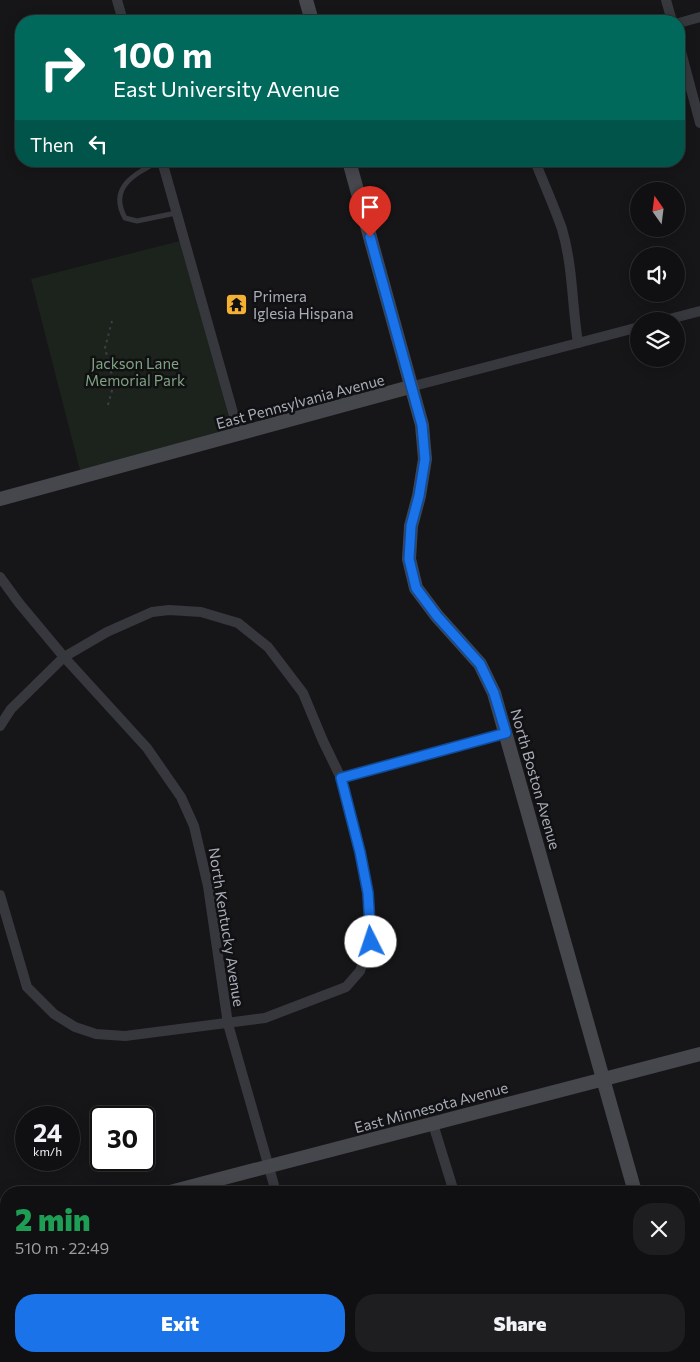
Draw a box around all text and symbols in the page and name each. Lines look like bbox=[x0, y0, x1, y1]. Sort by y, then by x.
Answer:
text: 100 m bbox=[113, 32, 213, 75]
icon: right bbox=[30, 35, 95, 100]
text: East University Avenue bbox=[113, 75, 340, 102]
icon: left bbox=[84, 130, 112, 158]
text: Then bbox=[30, 133, 74, 156]
north arrow bbox=[630, 182, 685, 238]
map controls bbox=[630, 182, 685, 367]
pin bbox=[349, 186, 391, 237]
icon: arrive bbox=[356, 193, 384, 221]
button: sound bbox=[630, 247, 685, 302]
place label: Primera Iglesia Hispana bbox=[253, 287, 354, 322]
temple icon: Primera Iglesia Hispana bbox=[225, 293, 249, 317]
button: layers bbox=[630, 312, 685, 367]
park label: Jackson Lane Memorial Park bbox=[85, 354, 185, 389]
street label: East Pennsylvania Avenue bbox=[214, 370, 386, 432]
street label: North Boston Avenue bbox=[507, 707, 565, 852]
street label: North Kentucky Avenue bbox=[206, 846, 248, 1008]
position arrow bbox=[344, 915, 396, 967]
street label: East Minnesota Avenue bbox=[352, 1078, 510, 1136]
speed limit sign: 30 bbox=[90, 1106, 155, 1171]
text: 24 bbox=[33, 1117, 62, 1147]
text: km/h bbox=[33, 1144, 62, 1158]
text: 2 min bbox=[15, 1200, 90, 1237]
button: close bbox=[633, 1203, 685, 1255]
text: 510 m · 22:49 bbox=[15, 1238, 109, 1257]
button: Exit bbox=[15, 1294, 345, 1352]
button: Share bbox=[355, 1294, 685, 1352]

